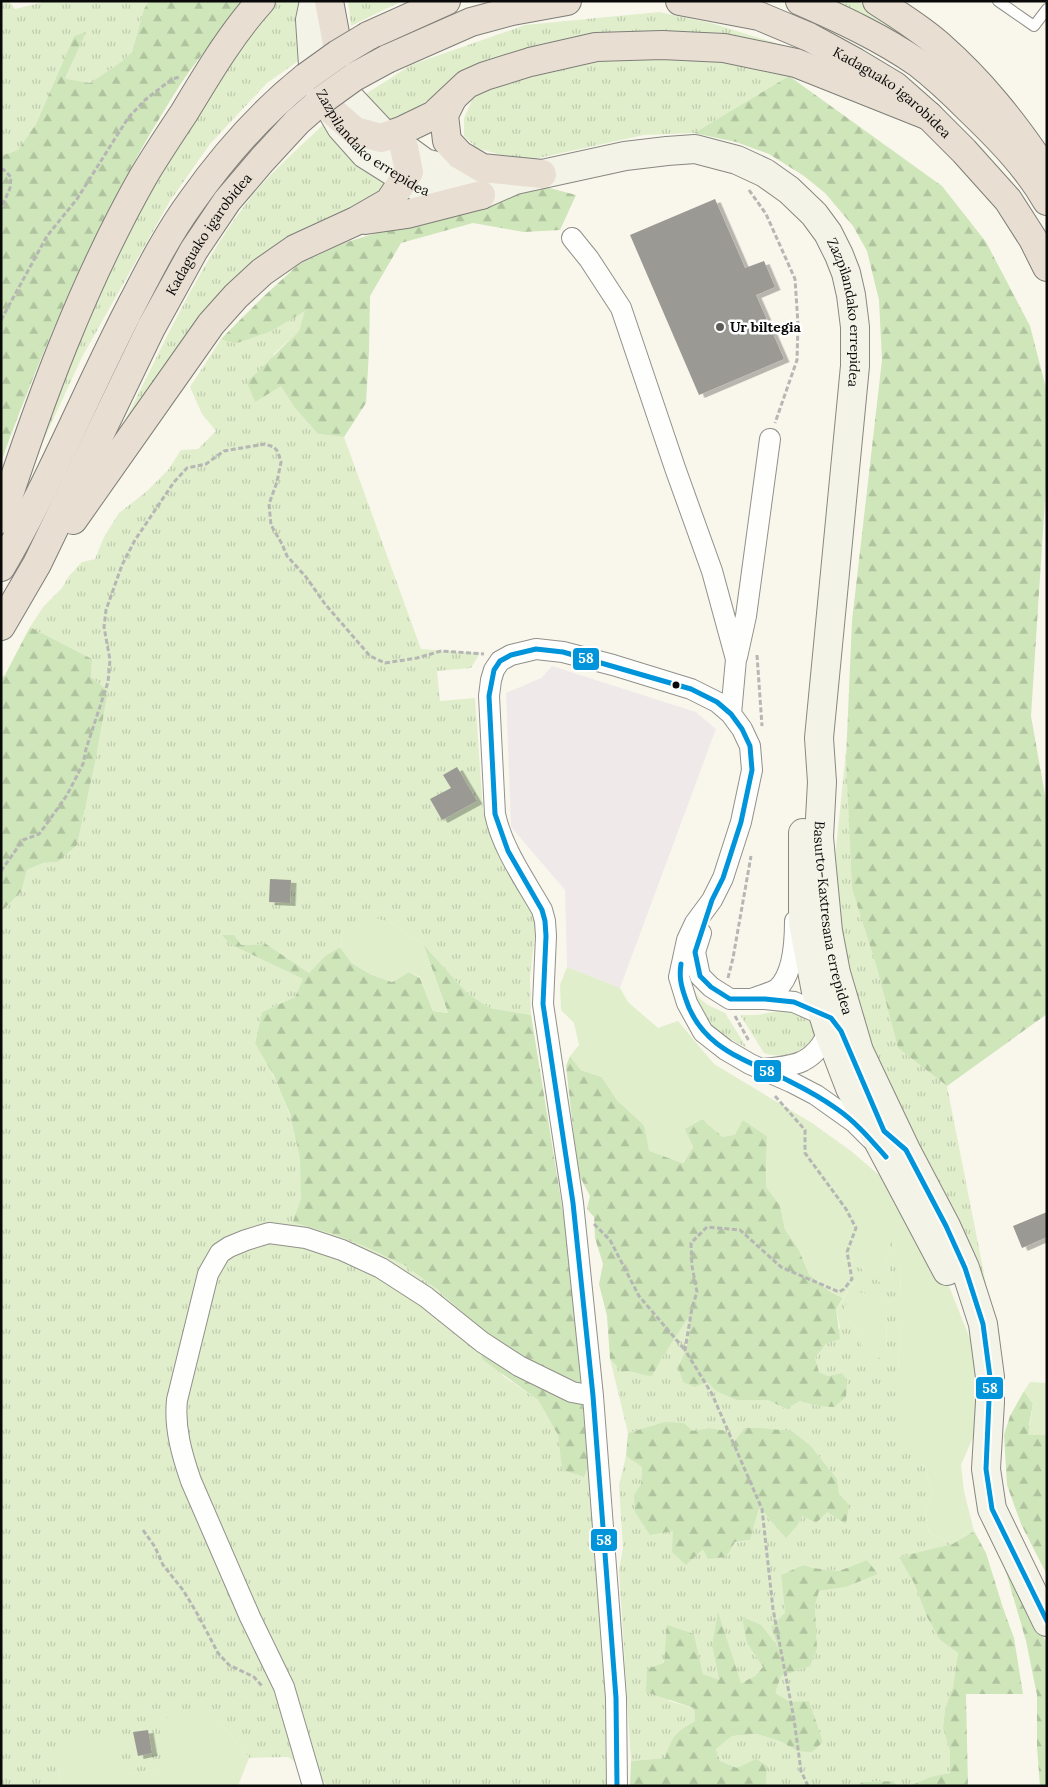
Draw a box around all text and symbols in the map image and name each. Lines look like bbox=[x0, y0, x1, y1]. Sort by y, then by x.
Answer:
street label: Kadaguako igarobidea bbox=[830, 43, 955, 142]
street label: Zazpilandako errepidea bbox=[312, 86, 432, 200]
street label: Kadaguako igarobidea bbox=[162, 169, 256, 299]
street label: Zazpilandako errepidea bbox=[823, 235, 864, 388]
place label: Ur biltegia bbox=[730, 318, 802, 336]
marker: Ur biltegia bbox=[714, 321, 726, 333]
line badge: 58 bbox=[572, 647, 600, 671]
text: 58 bbox=[578, 649, 594, 667]
unlabelled marker bbox=[671, 680, 681, 690]
street label: Basurto-Kaxtresana errepidea bbox=[810, 820, 857, 1017]
line badge: 58 bbox=[753, 1059, 782, 1083]
text: 58 bbox=[759, 1062, 775, 1080]
line badge: 58 bbox=[975, 1376, 1004, 1400]
text: 58 bbox=[982, 1379, 998, 1397]
line badge: 58 bbox=[590, 1528, 618, 1552]
text: 58 bbox=[596, 1531, 612, 1549]

